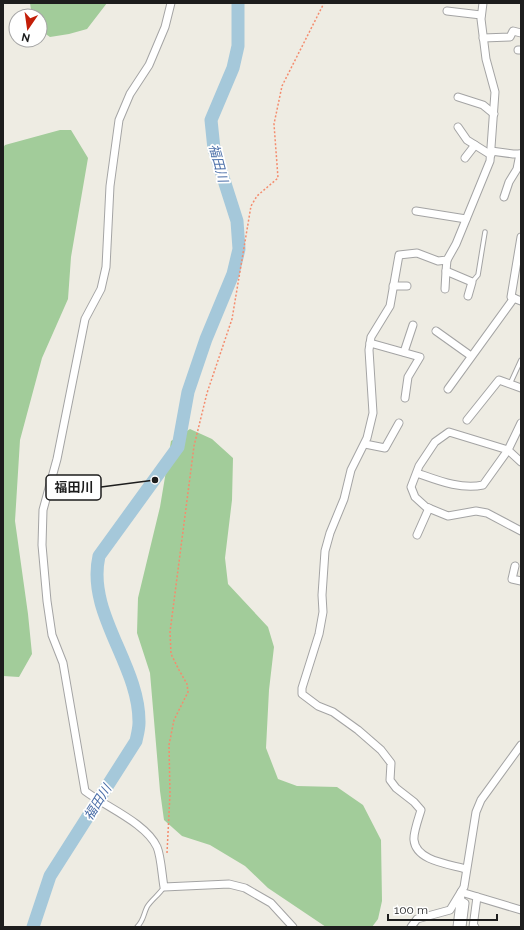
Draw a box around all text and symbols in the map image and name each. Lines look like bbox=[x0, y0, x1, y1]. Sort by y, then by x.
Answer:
north arrow bbox=[8, 8, 48, 48]
text: N bbox=[20, 30, 31, 45]
water label: 福田川 bbox=[206, 142, 231, 186]
callout: 福田川 bbox=[46, 475, 101, 500]
text: 福田川 bbox=[54, 480, 94, 495]
water label: 福田川 bbox=[81, 780, 115, 823]
scale bar bbox=[388, 896, 497, 922]
text: 100 m bbox=[394, 903, 428, 917]

